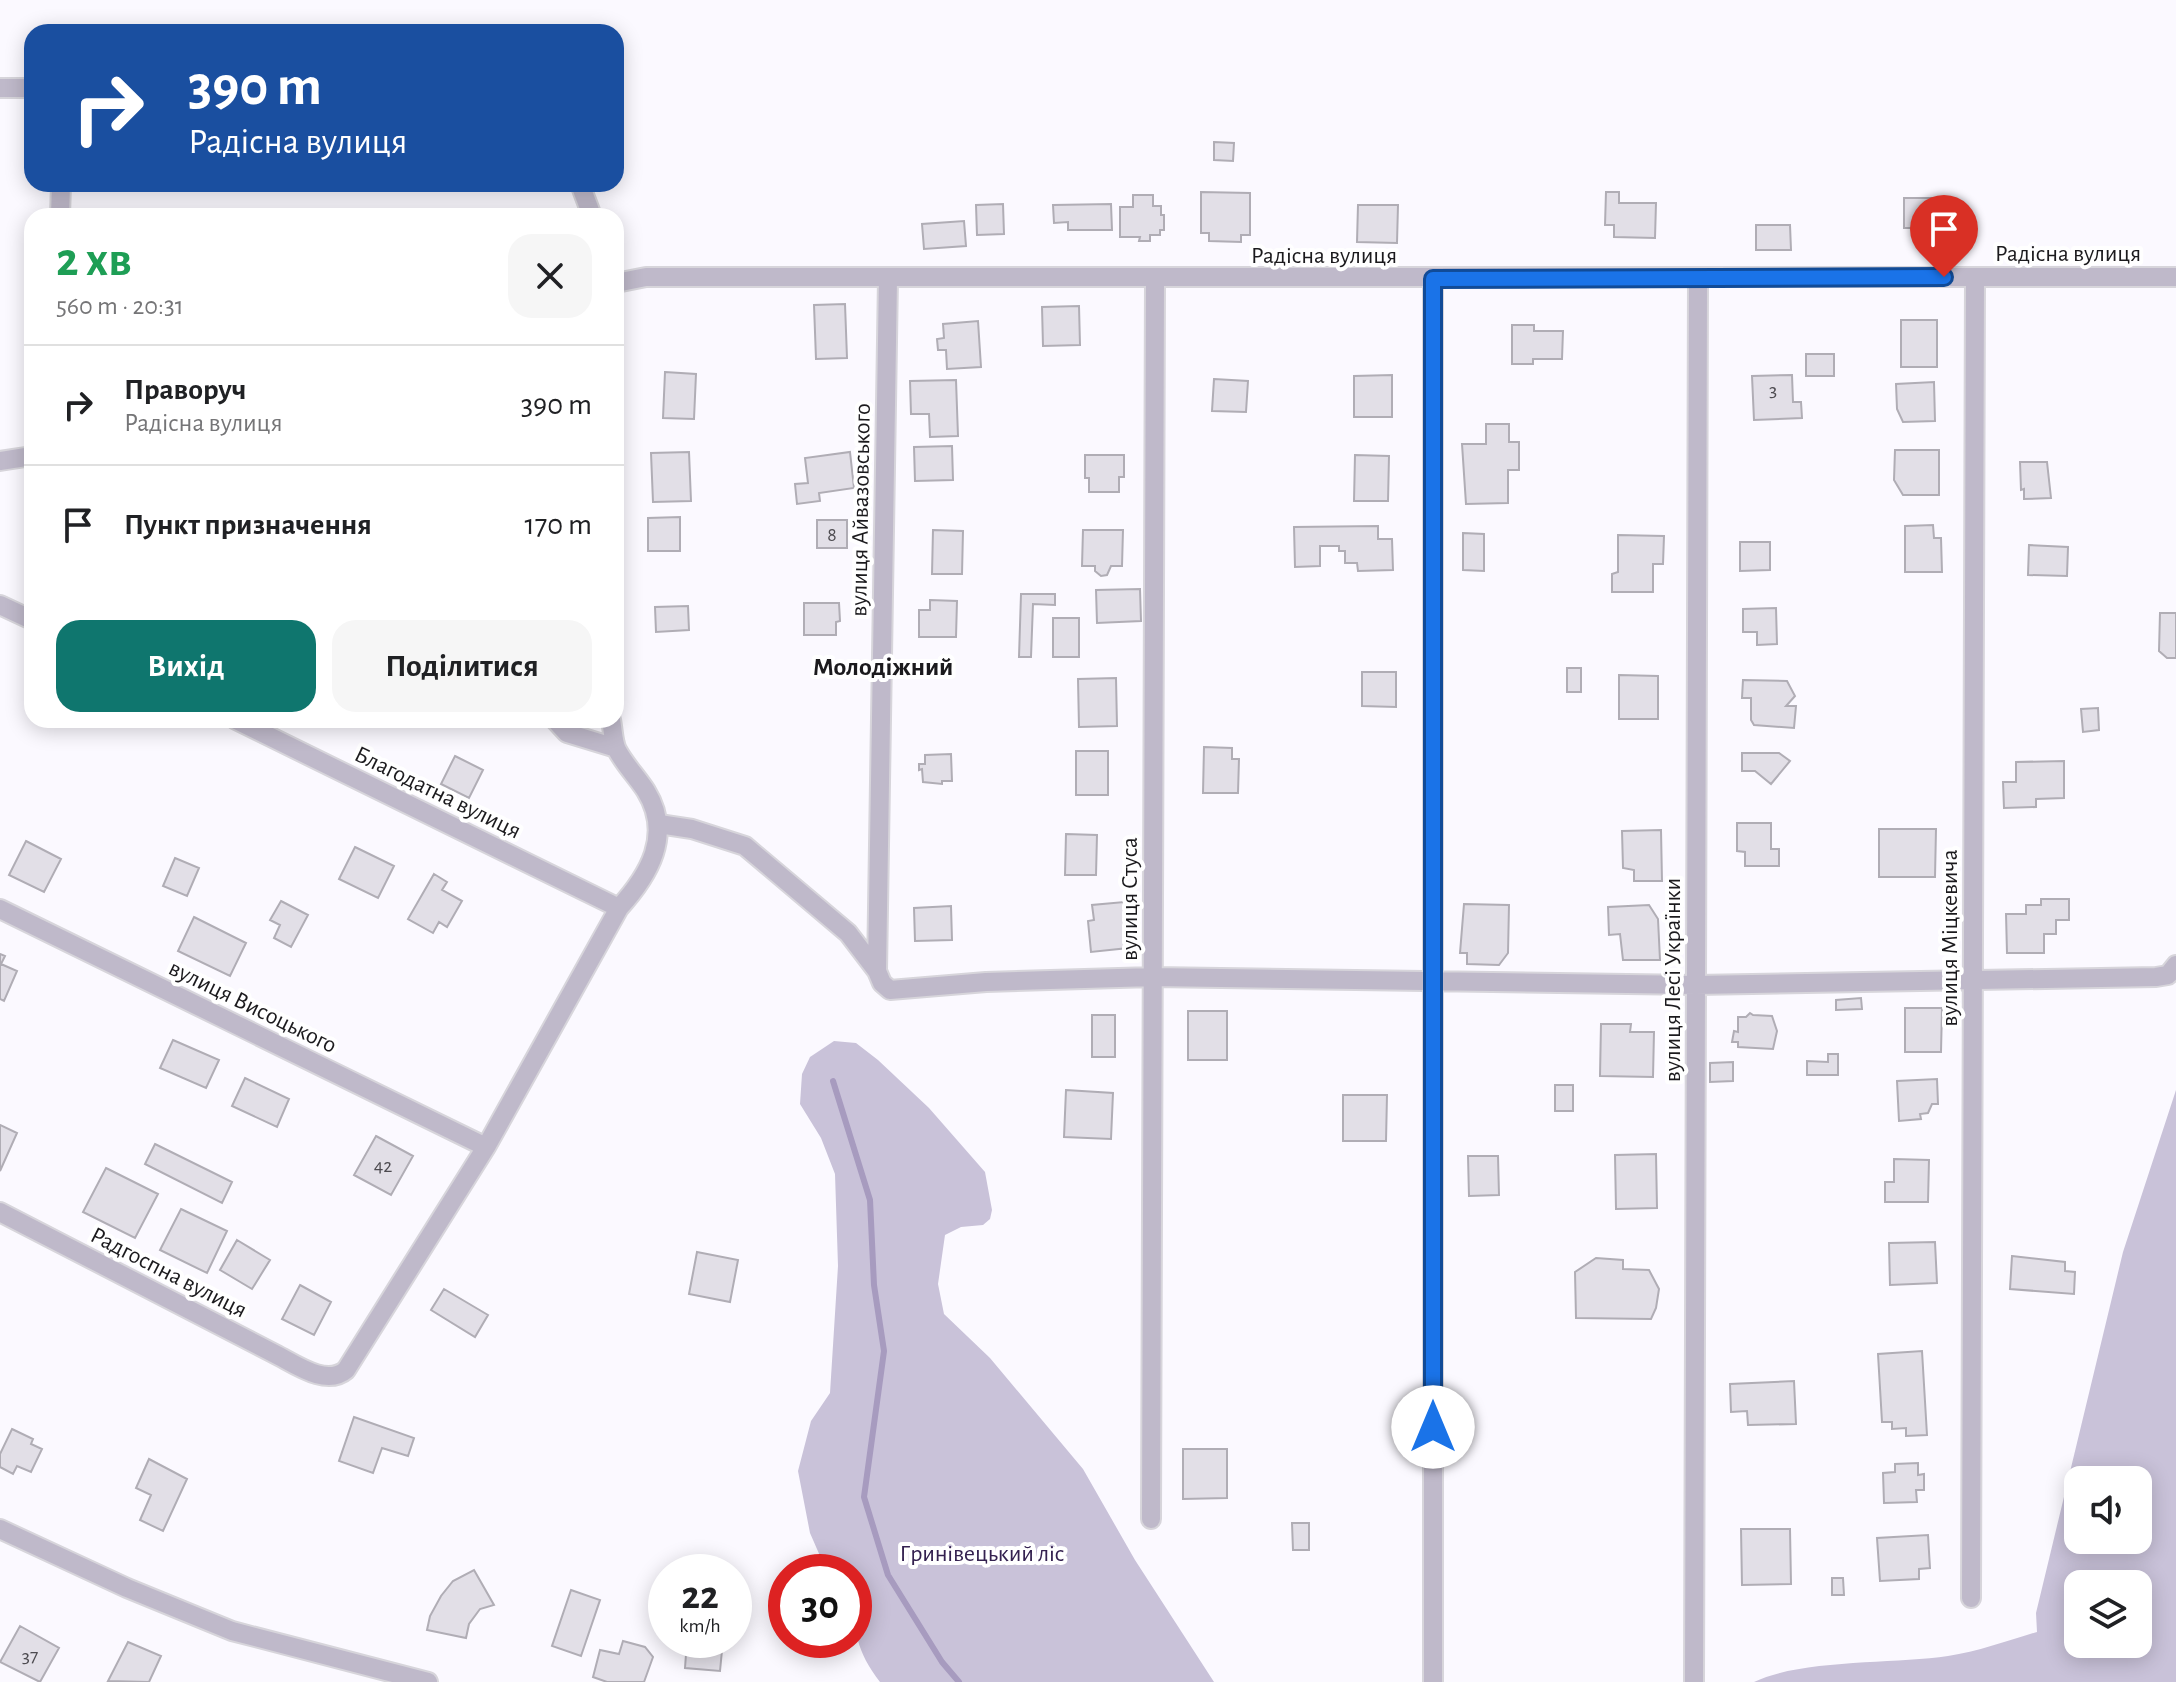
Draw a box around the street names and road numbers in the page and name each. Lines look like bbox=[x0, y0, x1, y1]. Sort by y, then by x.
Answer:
street label: Радісна вулиця bbox=[1995, 242, 2141, 266]
street label: Радісна вулиця bbox=[1251, 244, 1397, 268]
street label: вулиця Айвазовського bbox=[847, 403, 875, 617]
street label: Благодатна вулиця bbox=[351, 742, 525, 844]
street label: вулиця Стуса bbox=[1118, 837, 1142, 961]
street label: вулиця Міцкевича bbox=[1938, 849, 1962, 1027]
street label: вулиця Лесі Українки bbox=[1661, 878, 1685, 1082]
street label: вулиця Висоцького bbox=[165, 956, 340, 1058]
street label: Радгоспна вулиця bbox=[86, 1223, 251, 1323]

